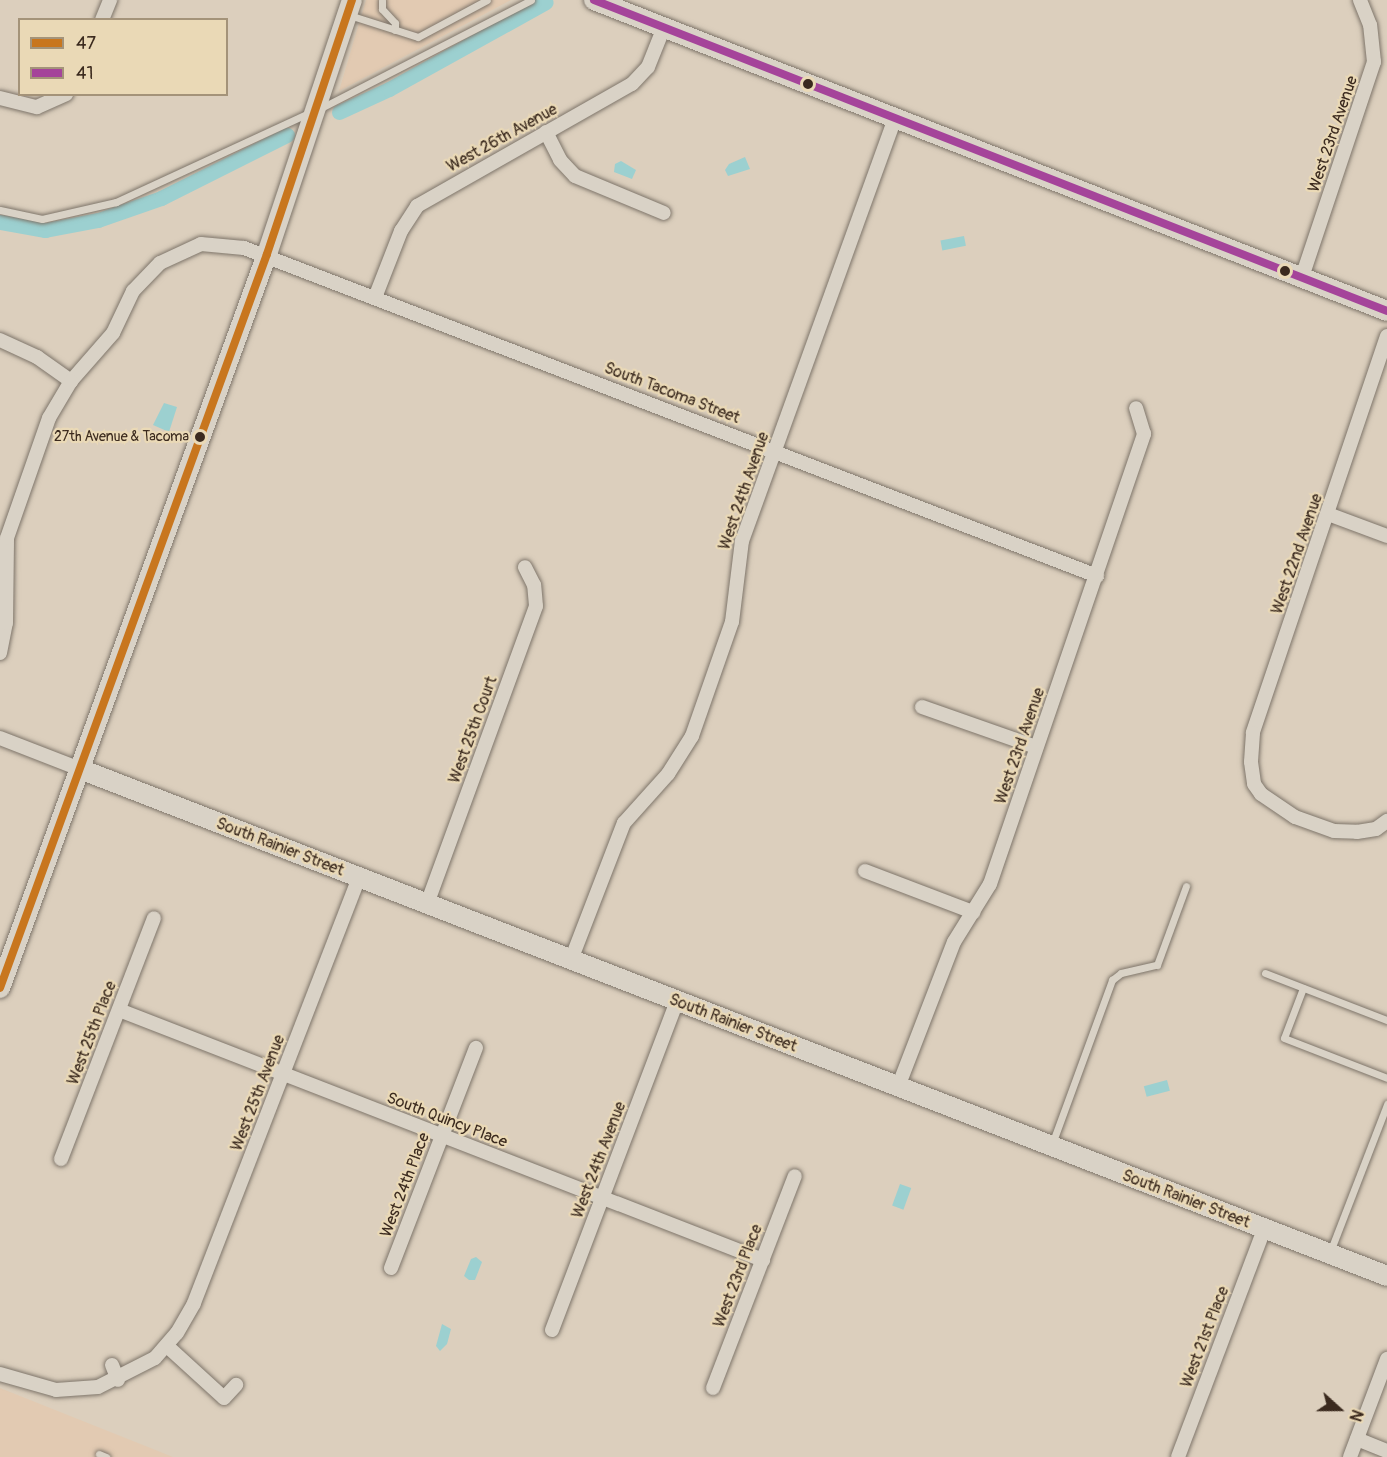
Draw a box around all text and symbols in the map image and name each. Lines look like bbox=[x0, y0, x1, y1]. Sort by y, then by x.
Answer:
legend bbox=[18, 18, 228, 96]
text: 47 bbox=[76, 32, 96, 55]
text: 41 bbox=[76, 62, 93, 85]
street label: West 23rd Avenue bbox=[1304, 73, 1362, 195]
unlabelled marker bbox=[802, 78, 814, 90]
street label: West 26th Avenue bbox=[443, 100, 561, 176]
unlabelled marker bbox=[1279, 265, 1291, 277]
street label: South Tacoma Street bbox=[602, 358, 742, 428]
place label: 27th Avenue & Tacoma bbox=[54, 429, 189, 445]
street label: West 24th Avenue bbox=[715, 430, 773, 552]
marker: 27th Avenue & Tacoma bbox=[194, 431, 206, 443]
street label: West 22nd Avenue bbox=[1267, 491, 1327, 617]
street label: West 25th Court bbox=[445, 674, 501, 786]
street label: West 23rd Avenue bbox=[991, 685, 1049, 807]
street label: South Rainier Street bbox=[213, 814, 347, 880]
street label: West 25th Place bbox=[63, 978, 121, 1088]
street label: South Rainier Street bbox=[666, 990, 800, 1056]
street label: West 25th Avenue bbox=[227, 1032, 289, 1154]
street label: South Quincy Place bbox=[384, 1088, 510, 1152]
street label: West 24th Avenue bbox=[568, 1099, 630, 1221]
street label: West 24th Place bbox=[376, 1130, 434, 1240]
street label: South Rainier Street bbox=[1119, 1166, 1253, 1232]
street label: West 23rd Place bbox=[710, 1222, 766, 1330]
street label: West 21st Place bbox=[1177, 1284, 1233, 1390]
north arrow bbox=[1309, 1379, 1369, 1439]
text: N bbox=[1345, 1407, 1367, 1424]

